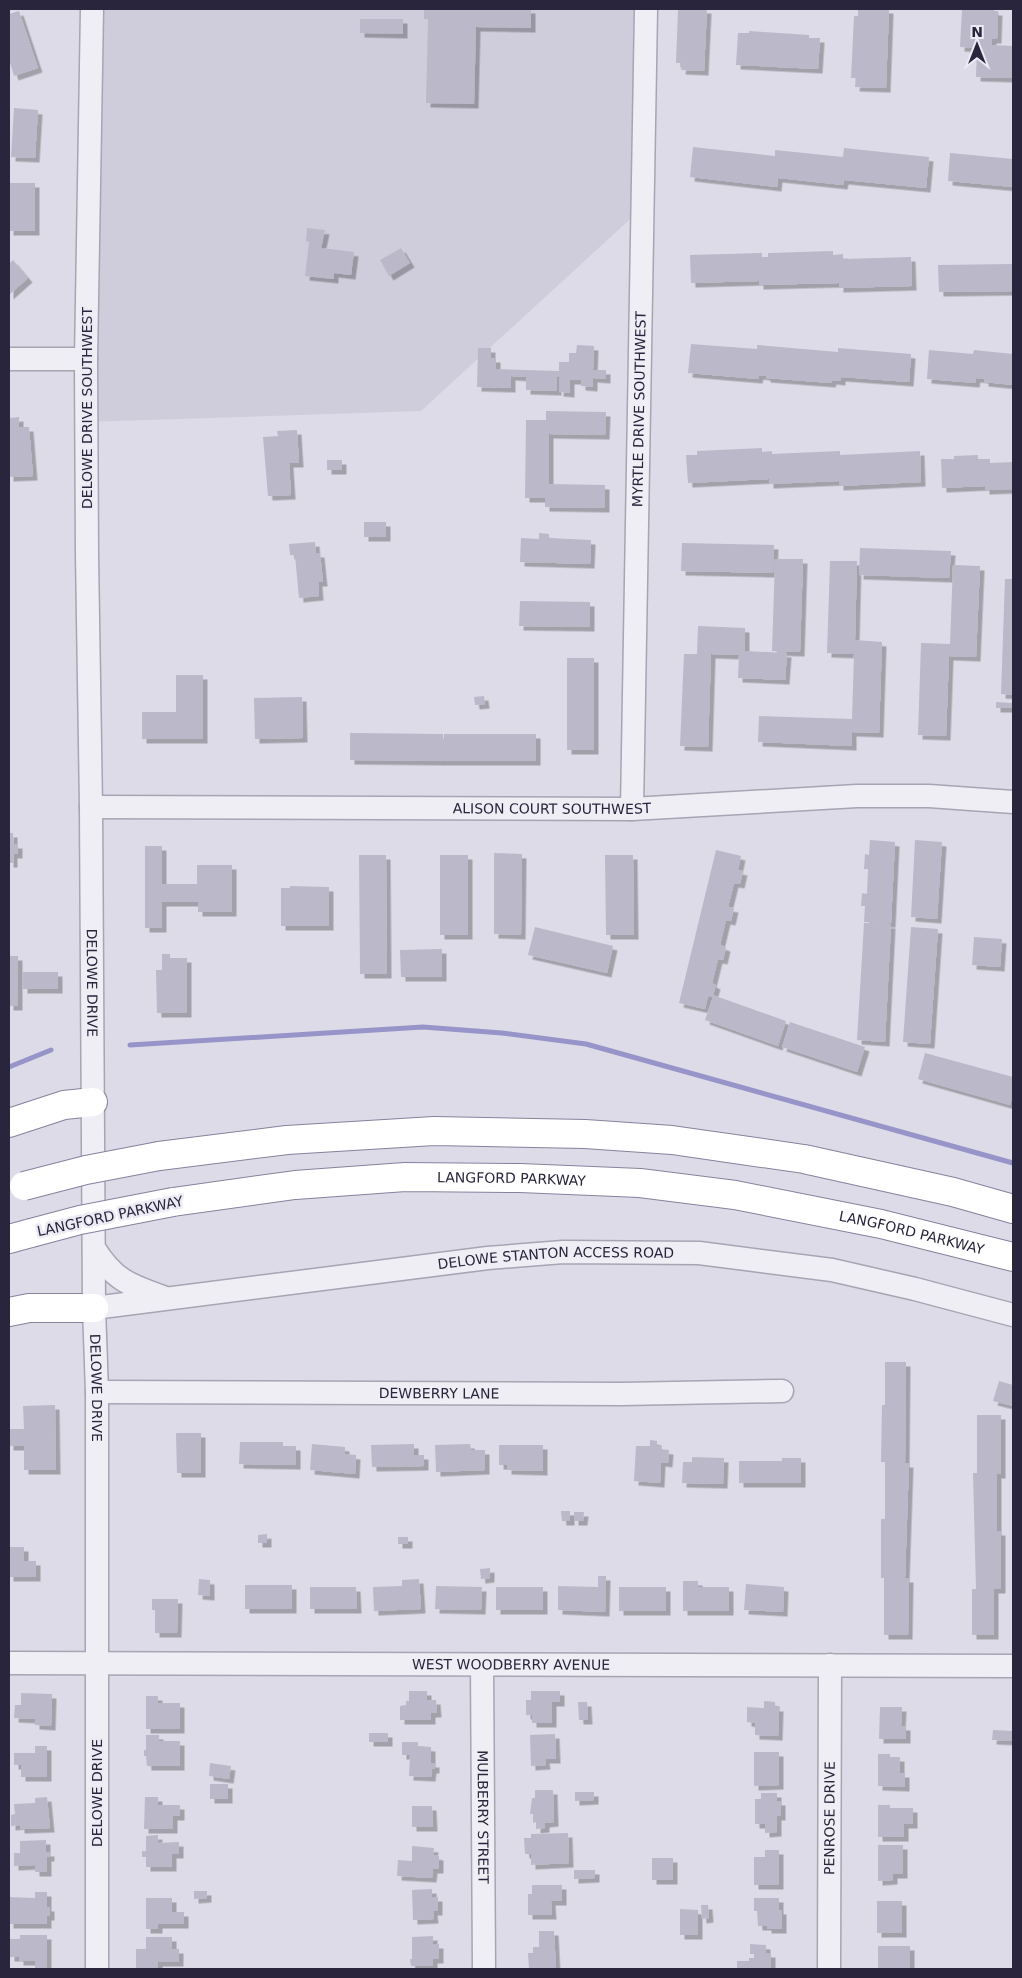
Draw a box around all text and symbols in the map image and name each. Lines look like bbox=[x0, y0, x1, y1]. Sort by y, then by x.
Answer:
north arrow bbox=[952, 20, 1002, 70]
text: N bbox=[971, 24, 983, 40]
street label: DELOWE DRIVE SOUTHWEST bbox=[79, 307, 95, 509]
street label: MYRTLE DRIVE SOUTHWEST bbox=[629, 310, 649, 507]
street label: ALISON COURT SOUTHWEST bbox=[453, 800, 652, 817]
street label: DELOWE DRIVE bbox=[84, 929, 100, 1037]
street label: LANGFORD PARKWAY bbox=[437, 1169, 587, 1189]
street label: LANGFORD PARKWAY bbox=[36, 1193, 185, 1239]
street label: LANGFORD PARKWAY bbox=[838, 1208, 986, 1258]
street label: DELOWE STANTON ACCESS ROAD bbox=[437, 1244, 674, 1272]
street label: DELOWE DRIVE bbox=[87, 1333, 105, 1442]
street label: DEWBERRY LANE bbox=[379, 1385, 499, 1402]
street label: WEST WOODBERRY AVENUE bbox=[412, 1656, 610, 1673]
street label: DELOWE DRIVE bbox=[89, 1739, 105, 1847]
street label: MULBERRY STREET bbox=[475, 1750, 491, 1884]
street label: PENROSE DRIVE bbox=[821, 1761, 838, 1875]

